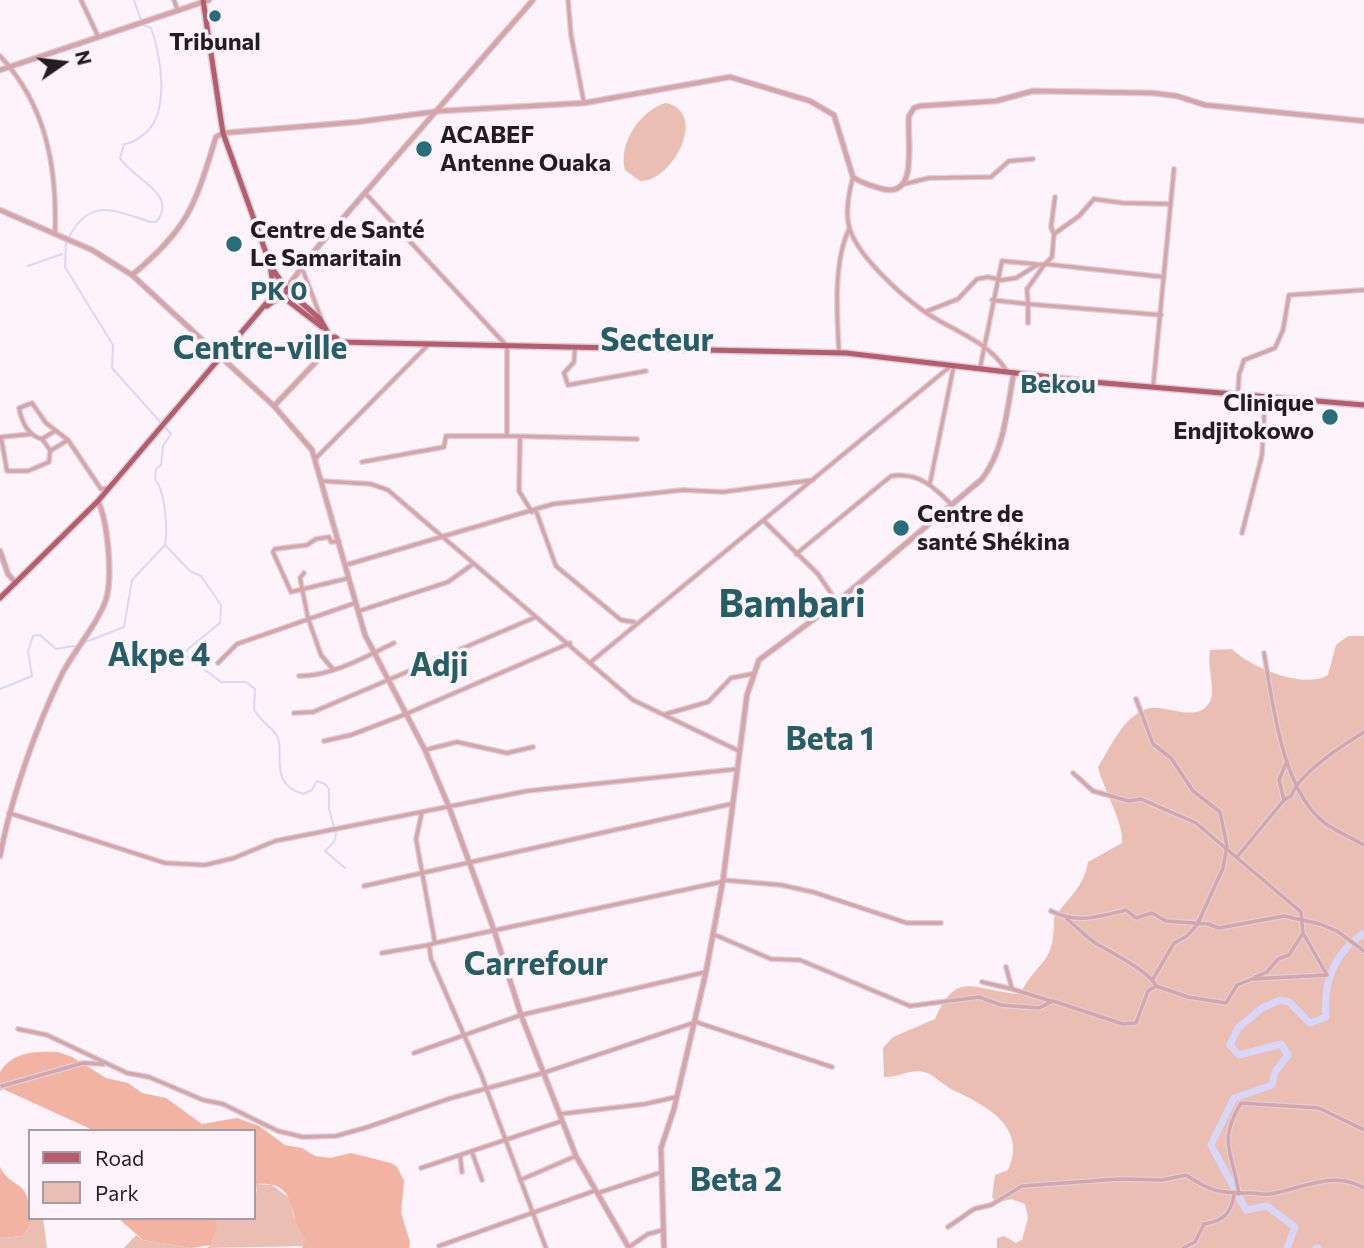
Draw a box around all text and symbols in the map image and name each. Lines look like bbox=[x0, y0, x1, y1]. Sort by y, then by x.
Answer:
marker: Tribunal bbox=[207, 8, 223, 24]
north arrow bbox=[28, 28, 98, 98]
place label: Tribunal bbox=[169, 28, 261, 56]
text: N bbox=[71, 48, 97, 67]
place label: ACABEF Antenne Ouaka bbox=[440, 121, 611, 177]
marker: ACABEF Antenne Ouaka bbox=[414, 139, 434, 159]
place label: Centre de Santé Le Samaritain bbox=[250, 216, 425, 272]
marker: Centre de Santé Le Samaritain bbox=[224, 234, 244, 254]
district label: PK 0 bbox=[250, 275, 308, 307]
district label: Secteur bbox=[600, 321, 714, 359]
district label: Centre-ville bbox=[173, 329, 347, 367]
district label: Bekou bbox=[1020, 368, 1096, 400]
place label: Clinique Endjitokowo bbox=[1173, 389, 1314, 445]
marker: Clinique Endjitokowo bbox=[1320, 407, 1340, 427]
place label: Centre de santé Shékina bbox=[917, 500, 1070, 556]
marker: Centre de santé Shékina bbox=[891, 518, 911, 538]
district label: Bambari bbox=[718, 581, 866, 627]
district label: Akpe 4 bbox=[108, 636, 210, 674]
district label: Adji bbox=[410, 646, 468, 684]
district label: Beta 1 bbox=[786, 720, 874, 758]
district label: Carrefour bbox=[464, 945, 608, 983]
legend bbox=[28, 1129, 256, 1220]
text: Road bbox=[95, 1145, 144, 1170]
district label: Beta 2 bbox=[690, 1161, 782, 1199]
text: Park bbox=[95, 1180, 139, 1205]

